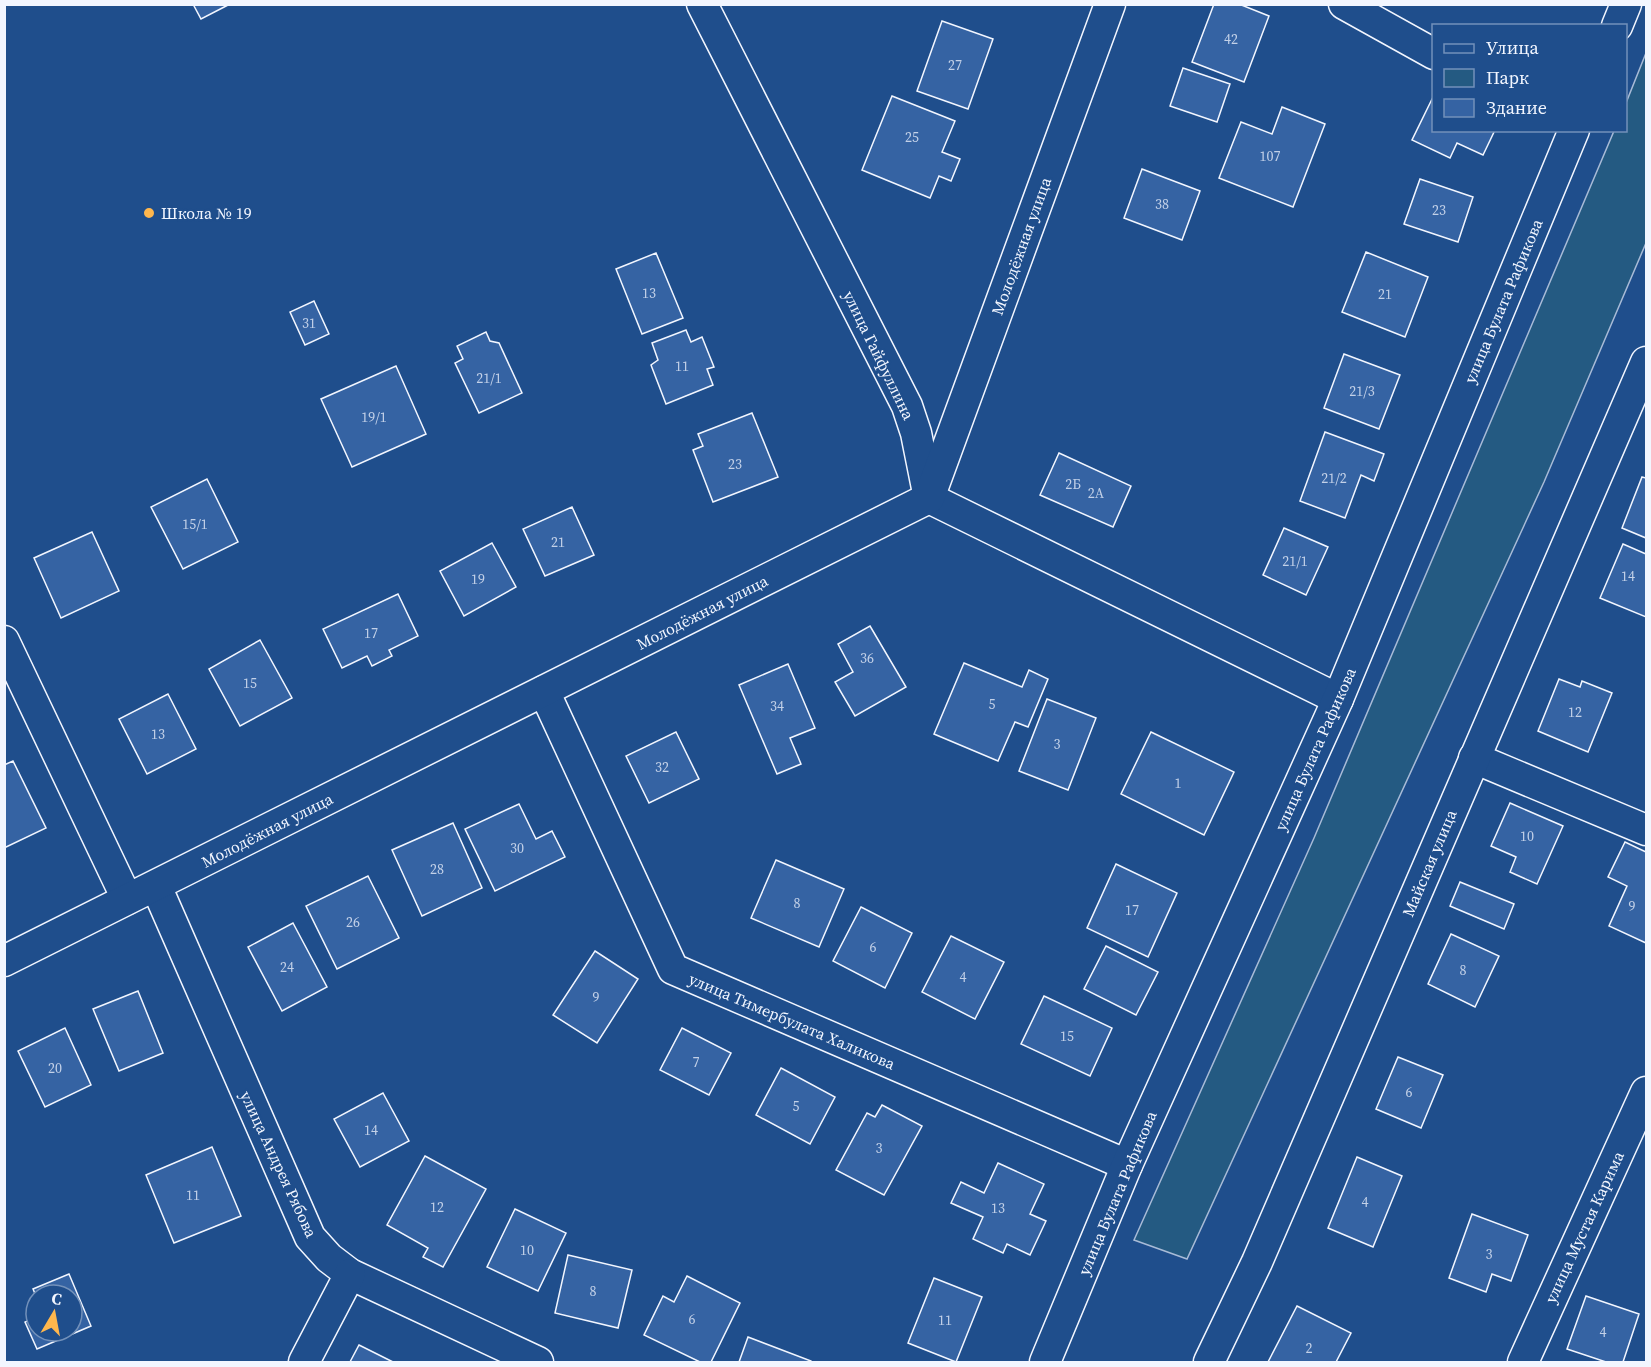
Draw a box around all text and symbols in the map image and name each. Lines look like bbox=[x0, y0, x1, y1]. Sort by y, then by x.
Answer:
legend bbox=[1432, 24, 1627, 132]
house number: 42 bbox=[1224, 29, 1238, 49]
text: Улица bbox=[1486, 35, 1539, 60]
house number: 27 bbox=[948, 55, 962, 75]
text: Парк bbox=[1486, 65, 1529, 90]
text: Здание bbox=[1486, 95, 1547, 120]
house number: 25 bbox=[905, 127, 919, 147]
house number: 107 bbox=[1260, 146, 1281, 166]
street label: Молодёжная улица bbox=[986, 173, 1056, 318]
house number: 38 bbox=[1155, 194, 1169, 214]
house number: 23 bbox=[1432, 200, 1446, 220]
place label: Школа № 19 bbox=[161, 202, 252, 224]
marker: Школа № 19 bbox=[142, 206, 156, 220]
street label: улица Булата Рафикова bbox=[1458, 215, 1548, 387]
house number: 13 bbox=[642, 283, 656, 303]
house number: 21 bbox=[1378, 284, 1392, 304]
street label: улица Гайфуллина bbox=[838, 287, 920, 424]
house number: 31 bbox=[302, 313, 316, 333]
house number: 11 bbox=[675, 356, 689, 376]
house number: 21/1 bbox=[476, 368, 502, 388]
house number: 21/3 bbox=[1349, 381, 1375, 401]
house number: 19/1 bbox=[361, 407, 387, 427]
house number: 23 bbox=[728, 454, 742, 474]
house number: 21/2 bbox=[1321, 468, 1347, 488]
house number: 2Б bbox=[1065, 474, 1081, 494]
house number: 2А bbox=[1088, 483, 1105, 503]
house number: 15/1 bbox=[182, 514, 208, 534]
house number: 21 bbox=[551, 532, 565, 552]
house number: 21/1 bbox=[1282, 551, 1308, 571]
house number: 14 bbox=[1621, 566, 1635, 586]
house number: 19 bbox=[471, 569, 485, 589]
street label: Молодёжная улица bbox=[632, 569, 772, 655]
house number: 17 bbox=[364, 623, 378, 643]
house number: 36 bbox=[860, 648, 874, 668]
street label: улица Булата Рафикова bbox=[1269, 663, 1361, 834]
house number: 15 bbox=[243, 673, 257, 693]
house number: 5 bbox=[989, 694, 996, 714]
house number: 34 bbox=[770, 696, 784, 716]
house number: 12 bbox=[1568, 702, 1582, 722]
house number: 13 bbox=[151, 724, 165, 744]
house number: 3 bbox=[1054, 734, 1061, 754]
house number: 32 bbox=[655, 757, 669, 777]
house number: 1 bbox=[1175, 773, 1182, 793]
street label: Молодёжная улица bbox=[197, 787, 337, 873]
street label: Майская улица bbox=[1397, 805, 1462, 920]
house number: 10 bbox=[1520, 826, 1534, 846]
house number: 30 bbox=[510, 838, 524, 858]
house number: 28 bbox=[430, 859, 444, 879]
house number: 8 bbox=[794, 893, 801, 913]
house number: 9 bbox=[1629, 896, 1636, 916]
house number: 17 bbox=[1125, 900, 1139, 920]
house number: 26 bbox=[346, 912, 360, 932]
house number: 6 bbox=[870, 937, 877, 957]
house number: 24 bbox=[280, 957, 294, 977]
house number: 8 bbox=[1460, 960, 1467, 980]
street label: улица Тимербулата Халикова bbox=[685, 967, 899, 1075]
house number: 4 bbox=[960, 967, 967, 987]
house number: 9 bbox=[593, 987, 600, 1007]
house number: 15 bbox=[1060, 1026, 1074, 1046]
house number: 7 bbox=[693, 1052, 700, 1072]
house number: 20 bbox=[48, 1058, 62, 1078]
house number: 6 bbox=[1406, 1082, 1413, 1102]
street label: улица Андрея Рябова bbox=[235, 1087, 323, 1242]
house number: 5 bbox=[793, 1096, 800, 1116]
street label: улица Булата Рафикова bbox=[1072, 1107, 1162, 1279]
house number: 14 bbox=[364, 1120, 378, 1140]
house number: 3 bbox=[876, 1138, 883, 1158]
street label: улица Мустая Карима bbox=[1539, 1147, 1629, 1306]
house number: 11 bbox=[186, 1185, 200, 1205]
house number: 4 bbox=[1362, 1192, 1369, 1212]
house number: 12 bbox=[430, 1197, 444, 1217]
house number: 13 bbox=[991, 1198, 1005, 1218]
house number: 10 bbox=[520, 1240, 534, 1260]
house number: 3 bbox=[1486, 1244, 1493, 1264]
house number: 8 bbox=[590, 1281, 597, 1301]
north arrow bbox=[24, 1283, 84, 1343]
text: С bbox=[50, 1287, 63, 1310]
house number: 6 bbox=[689, 1309, 696, 1329]
house number: 11 bbox=[938, 1310, 952, 1330]
house number: 4 bbox=[1600, 1322, 1607, 1342]
house number: 2 bbox=[1306, 1338, 1313, 1358]

